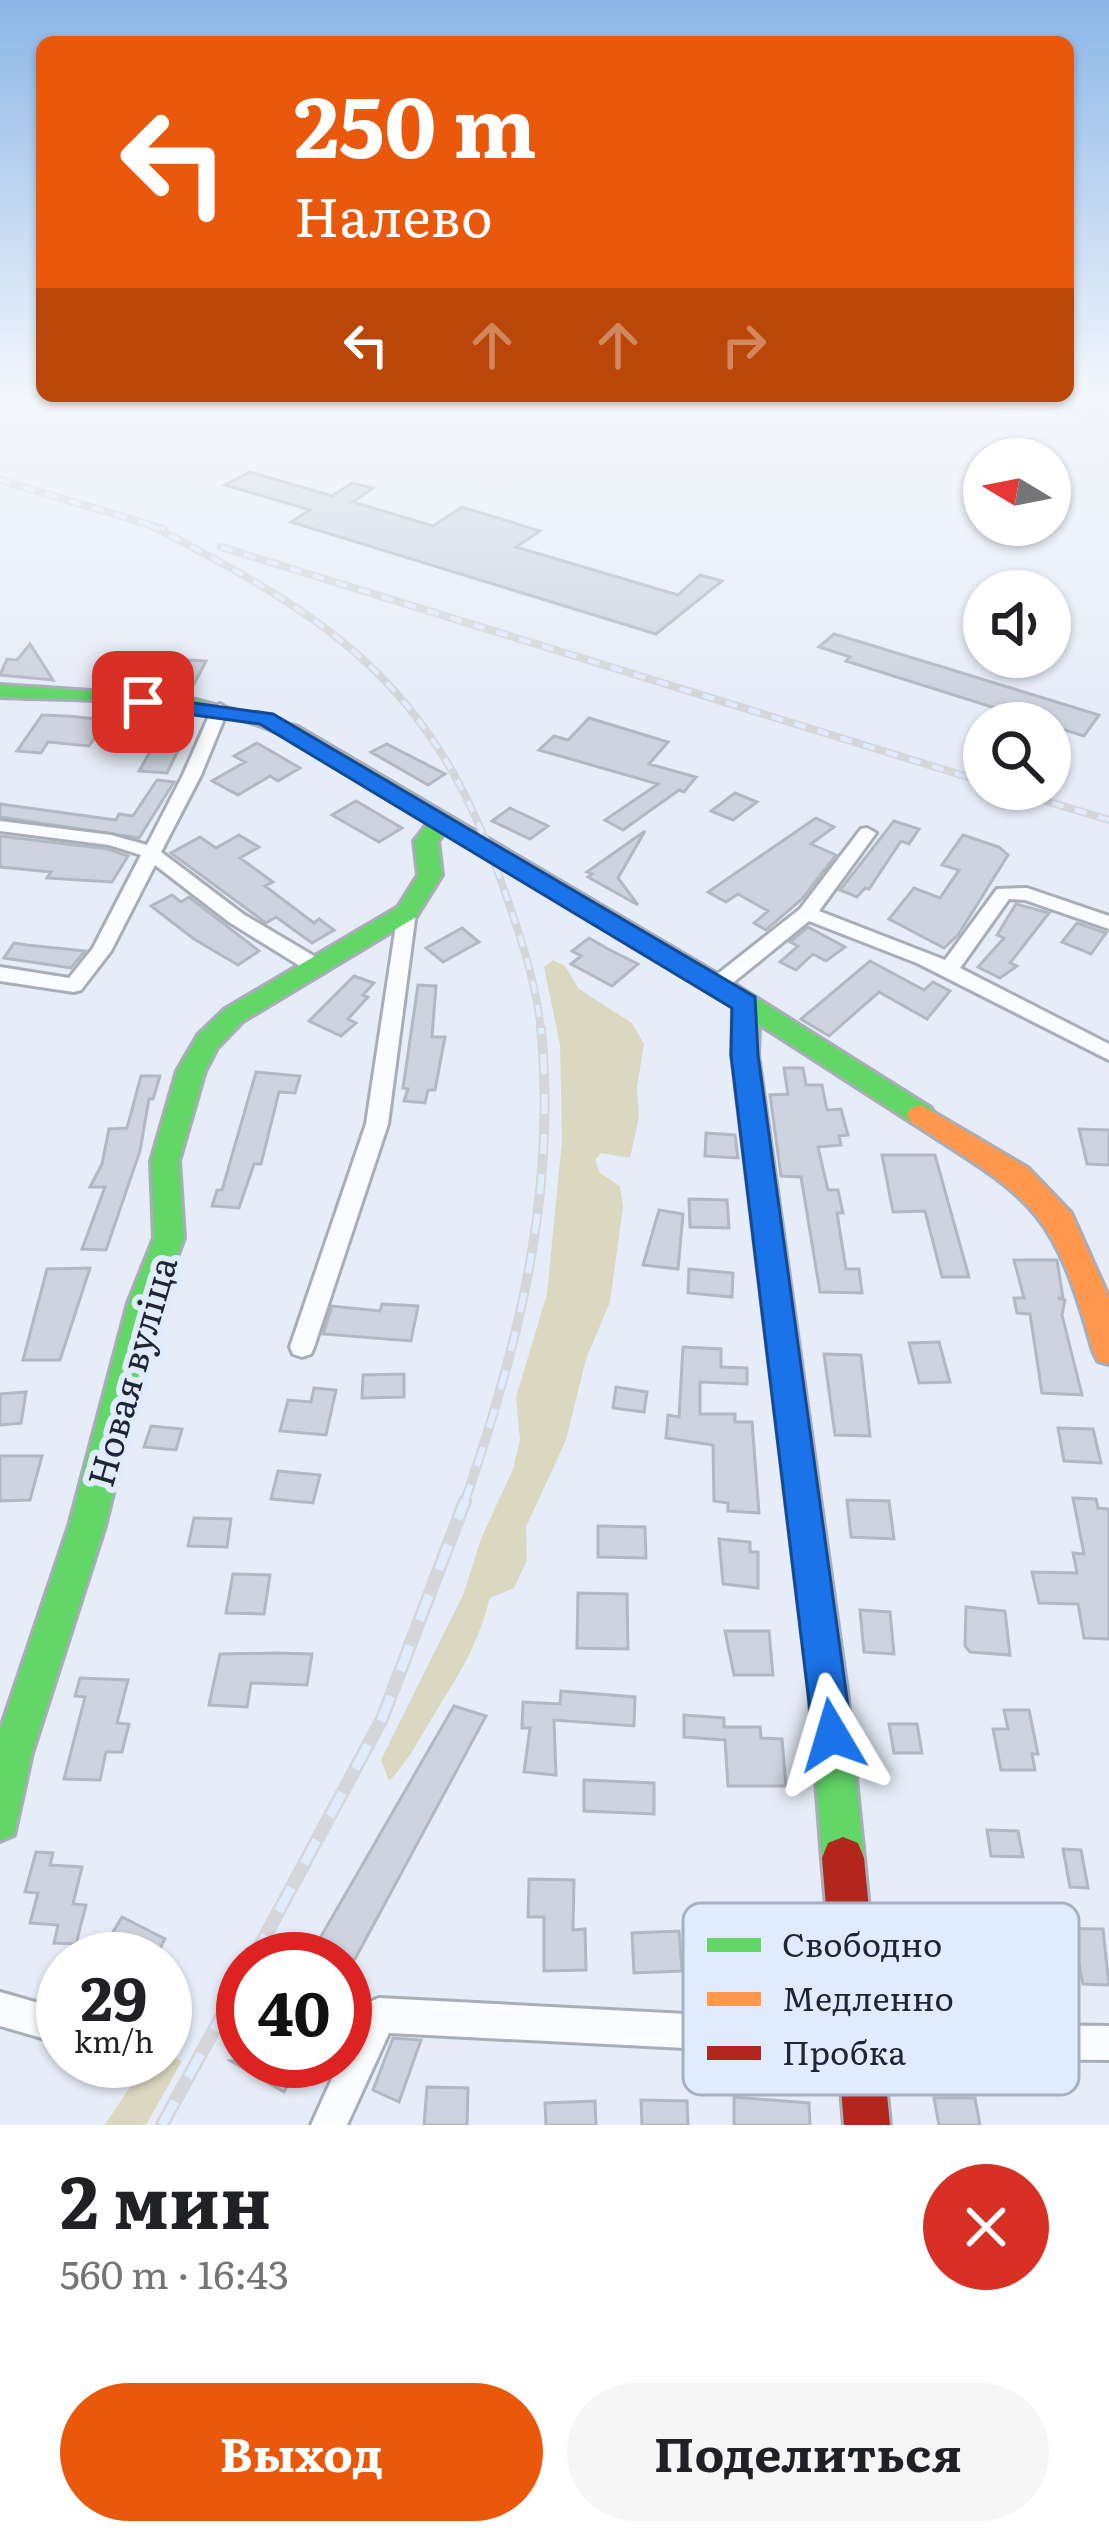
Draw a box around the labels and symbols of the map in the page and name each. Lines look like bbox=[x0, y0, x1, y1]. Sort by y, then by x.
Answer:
north arrow bbox=[963, 438, 1071, 546]
pin bbox=[92, 651, 194, 753]
street label: Новая вуліца bbox=[72, 1249, 188, 1492]
position arrow bbox=[769, 1672, 895, 1798]
legend bbox=[683, 1903, 1079, 2095]
text: Свободно bbox=[782, 1918, 942, 1967]
speed limit sign: 40 bbox=[216, 1932, 372, 2088]
text: Медленно bbox=[782, 1972, 954, 2021]
text: Пробка bbox=[782, 2026, 906, 2075]

